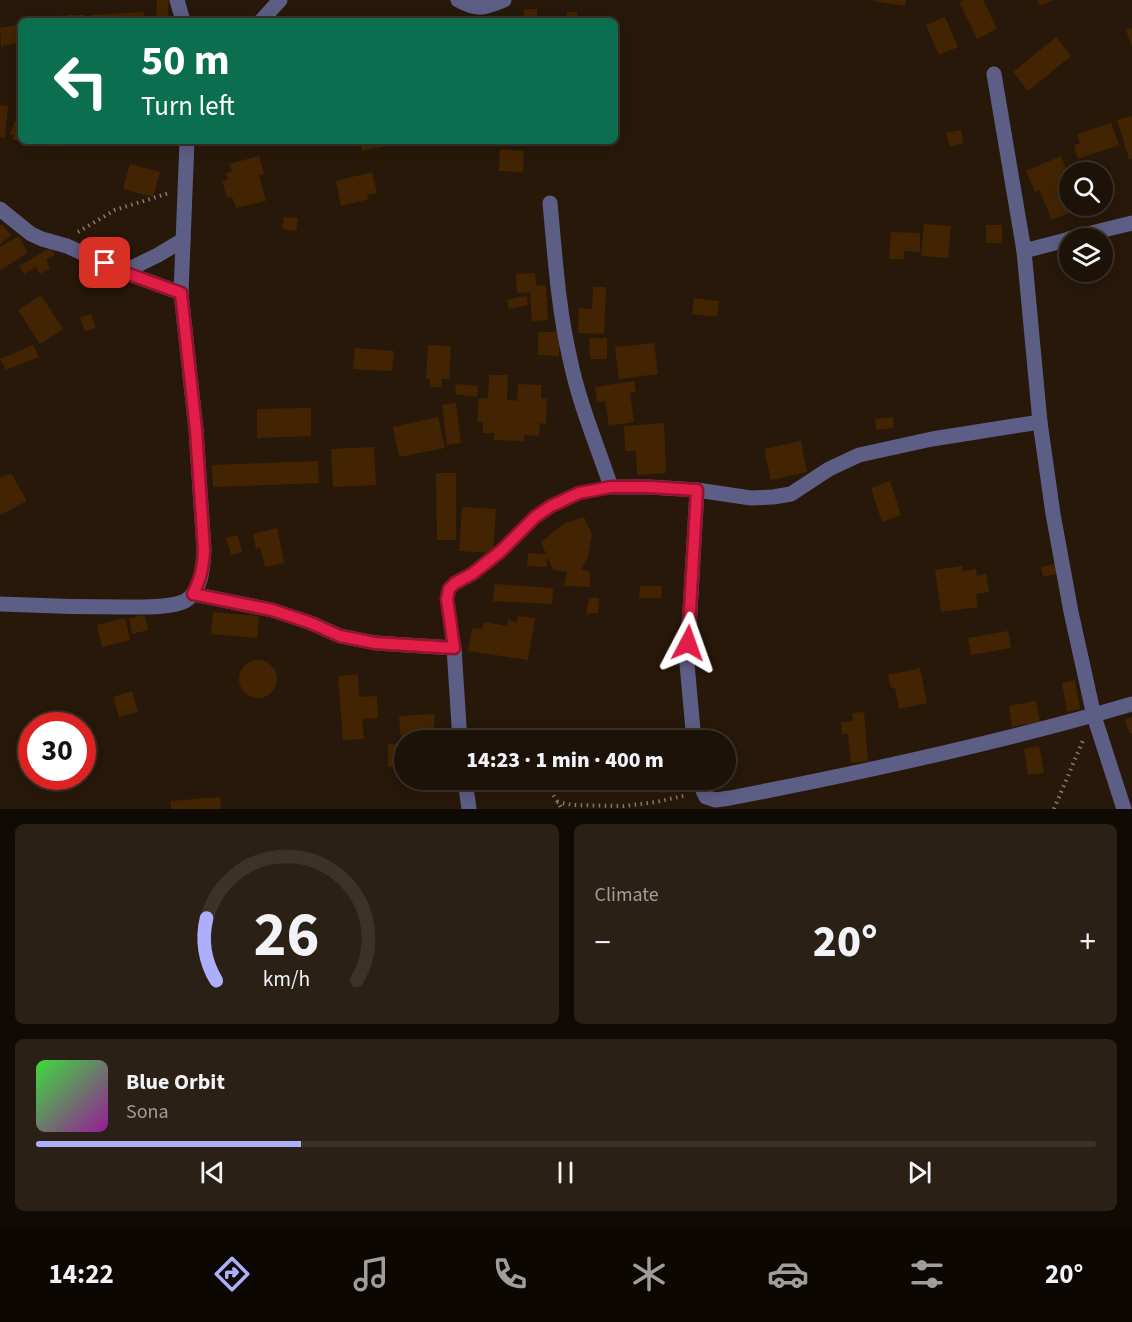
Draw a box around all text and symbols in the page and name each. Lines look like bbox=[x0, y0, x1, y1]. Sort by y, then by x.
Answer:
text: 50 m bbox=[141, 31, 230, 91]
icon: left bbox=[42, 42, 120, 120]
text: Turn left bbox=[141, 87, 235, 126]
map controls bbox=[1059, 162, 1113, 282]
button: search bbox=[1059, 162, 1113, 216]
button: layers bbox=[1059, 228, 1113, 282]
pin bbox=[79, 237, 130, 288]
icon: arrive bbox=[88, 246, 121, 279]
position arrow bbox=[656, 611, 720, 675]
speed limit sign: 30 bbox=[18, 712, 96, 790]
text: 14:23 · 1 min · 400 m bbox=[466, 744, 664, 776]
text: Climate bbox=[595, 881, 659, 909]
text: 26 bbox=[254, 891, 320, 980]
text: 20° bbox=[813, 910, 878, 974]
text: − bbox=[595, 919, 611, 966]
text: + bbox=[1080, 919, 1096, 966]
text: km/h bbox=[263, 964, 311, 995]
text: Blue Orbit bbox=[126, 1066, 225, 1098]
text: Sona bbox=[126, 1098, 169, 1126]
icon: previous bbox=[196, 1156, 229, 1189]
icon: pause bbox=[549, 1156, 582, 1189]
icon: next bbox=[903, 1156, 936, 1189]
icon: directions bbox=[211, 1253, 253, 1295]
icon: music bbox=[350, 1253, 392, 1295]
icon: phone bbox=[489, 1253, 531, 1295]
icon: climate bbox=[628, 1253, 670, 1295]
icon: car bbox=[767, 1253, 809, 1295]
icon: filters bbox=[906, 1253, 948, 1295]
text: 14:22 bbox=[49, 1255, 114, 1294]
text: 20° bbox=[1045, 1255, 1083, 1294]

